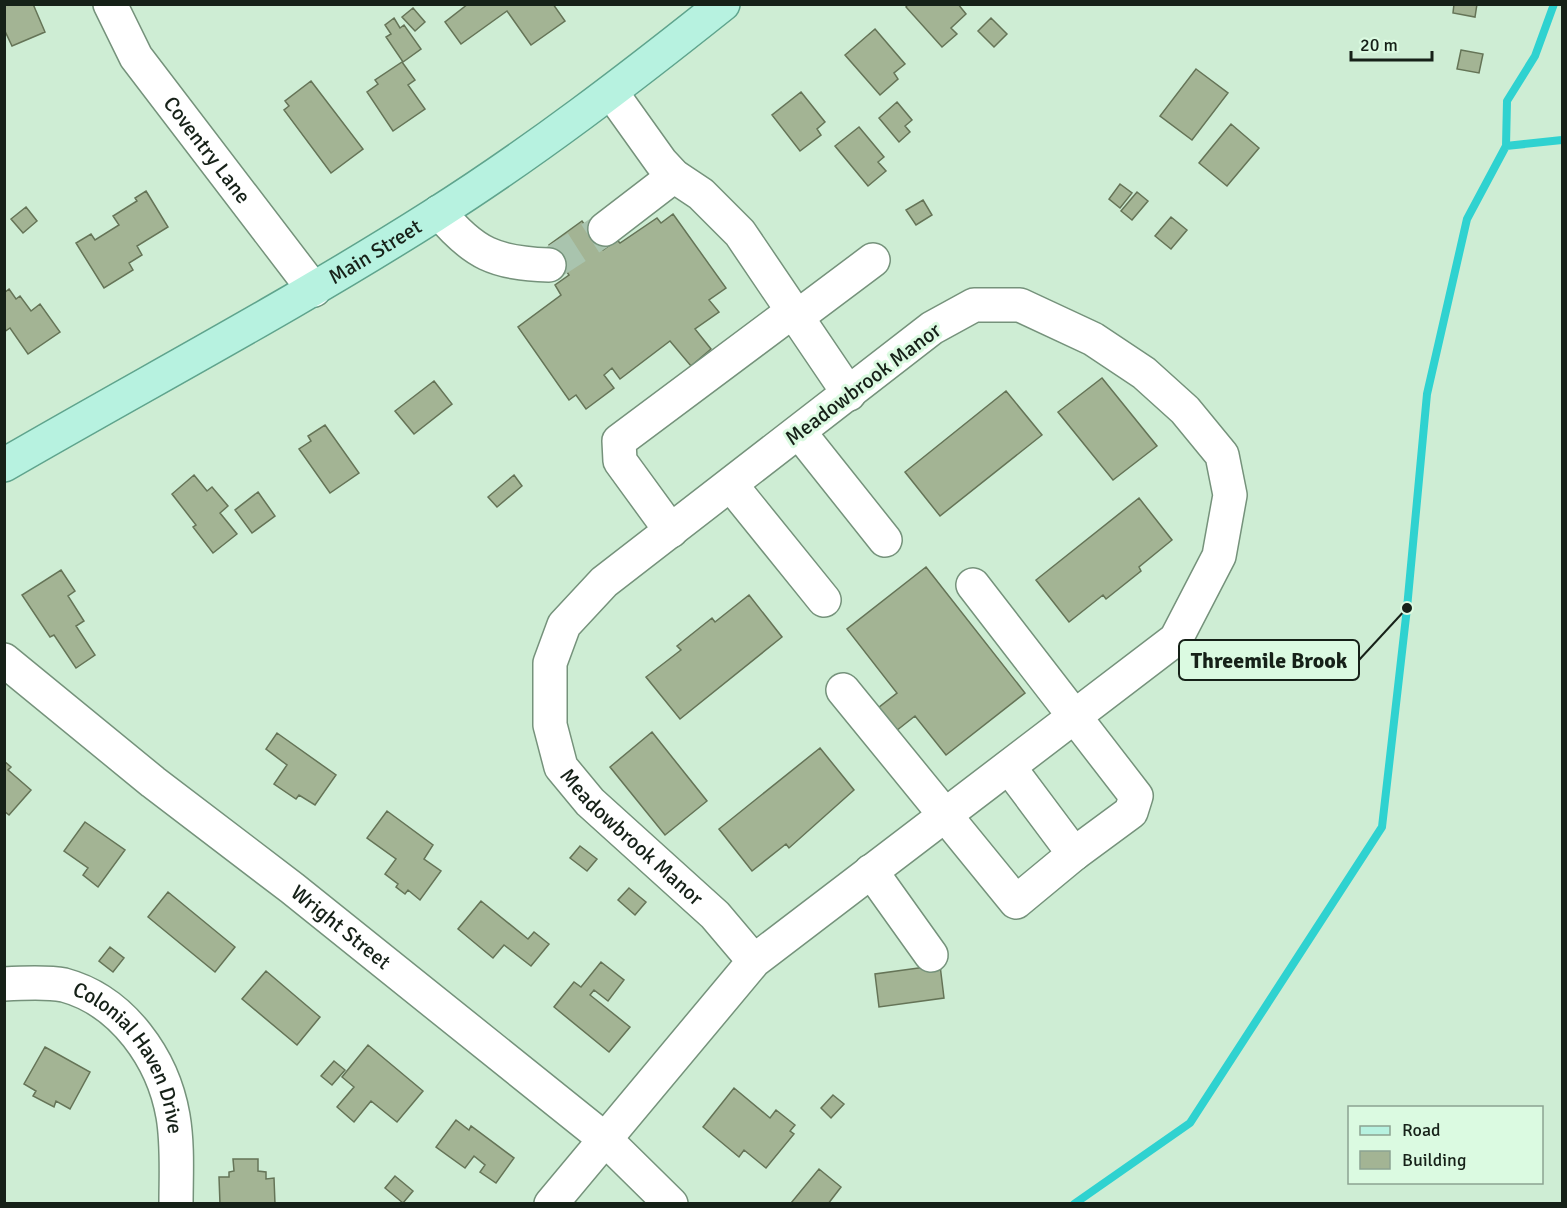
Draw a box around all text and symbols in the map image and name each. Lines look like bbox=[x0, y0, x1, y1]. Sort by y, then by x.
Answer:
scale bar bbox=[1351, 24, 1432, 62]
text: 20 m bbox=[1360, 34, 1398, 56]
street label: Coventry Lane bbox=[158, 91, 256, 209]
street label: Main Street bbox=[324, 214, 426, 290]
street label: Meadowbrook Manor bbox=[780, 317, 946, 451]
callout: Threemile Brook bbox=[1179, 640, 1359, 680]
text: Threemile Brook bbox=[1191, 647, 1348, 674]
street label: Meadowbrook Manor bbox=[554, 763, 709, 911]
street label: Wright Street bbox=[286, 879, 396, 975]
street label: Colonial Haven Drive bbox=[69, 976, 188, 1135]
legend bbox=[1348, 1106, 1543, 1184]
text: Road bbox=[1402, 1119, 1441, 1141]
text: Building bbox=[1402, 1149, 1466, 1171]

